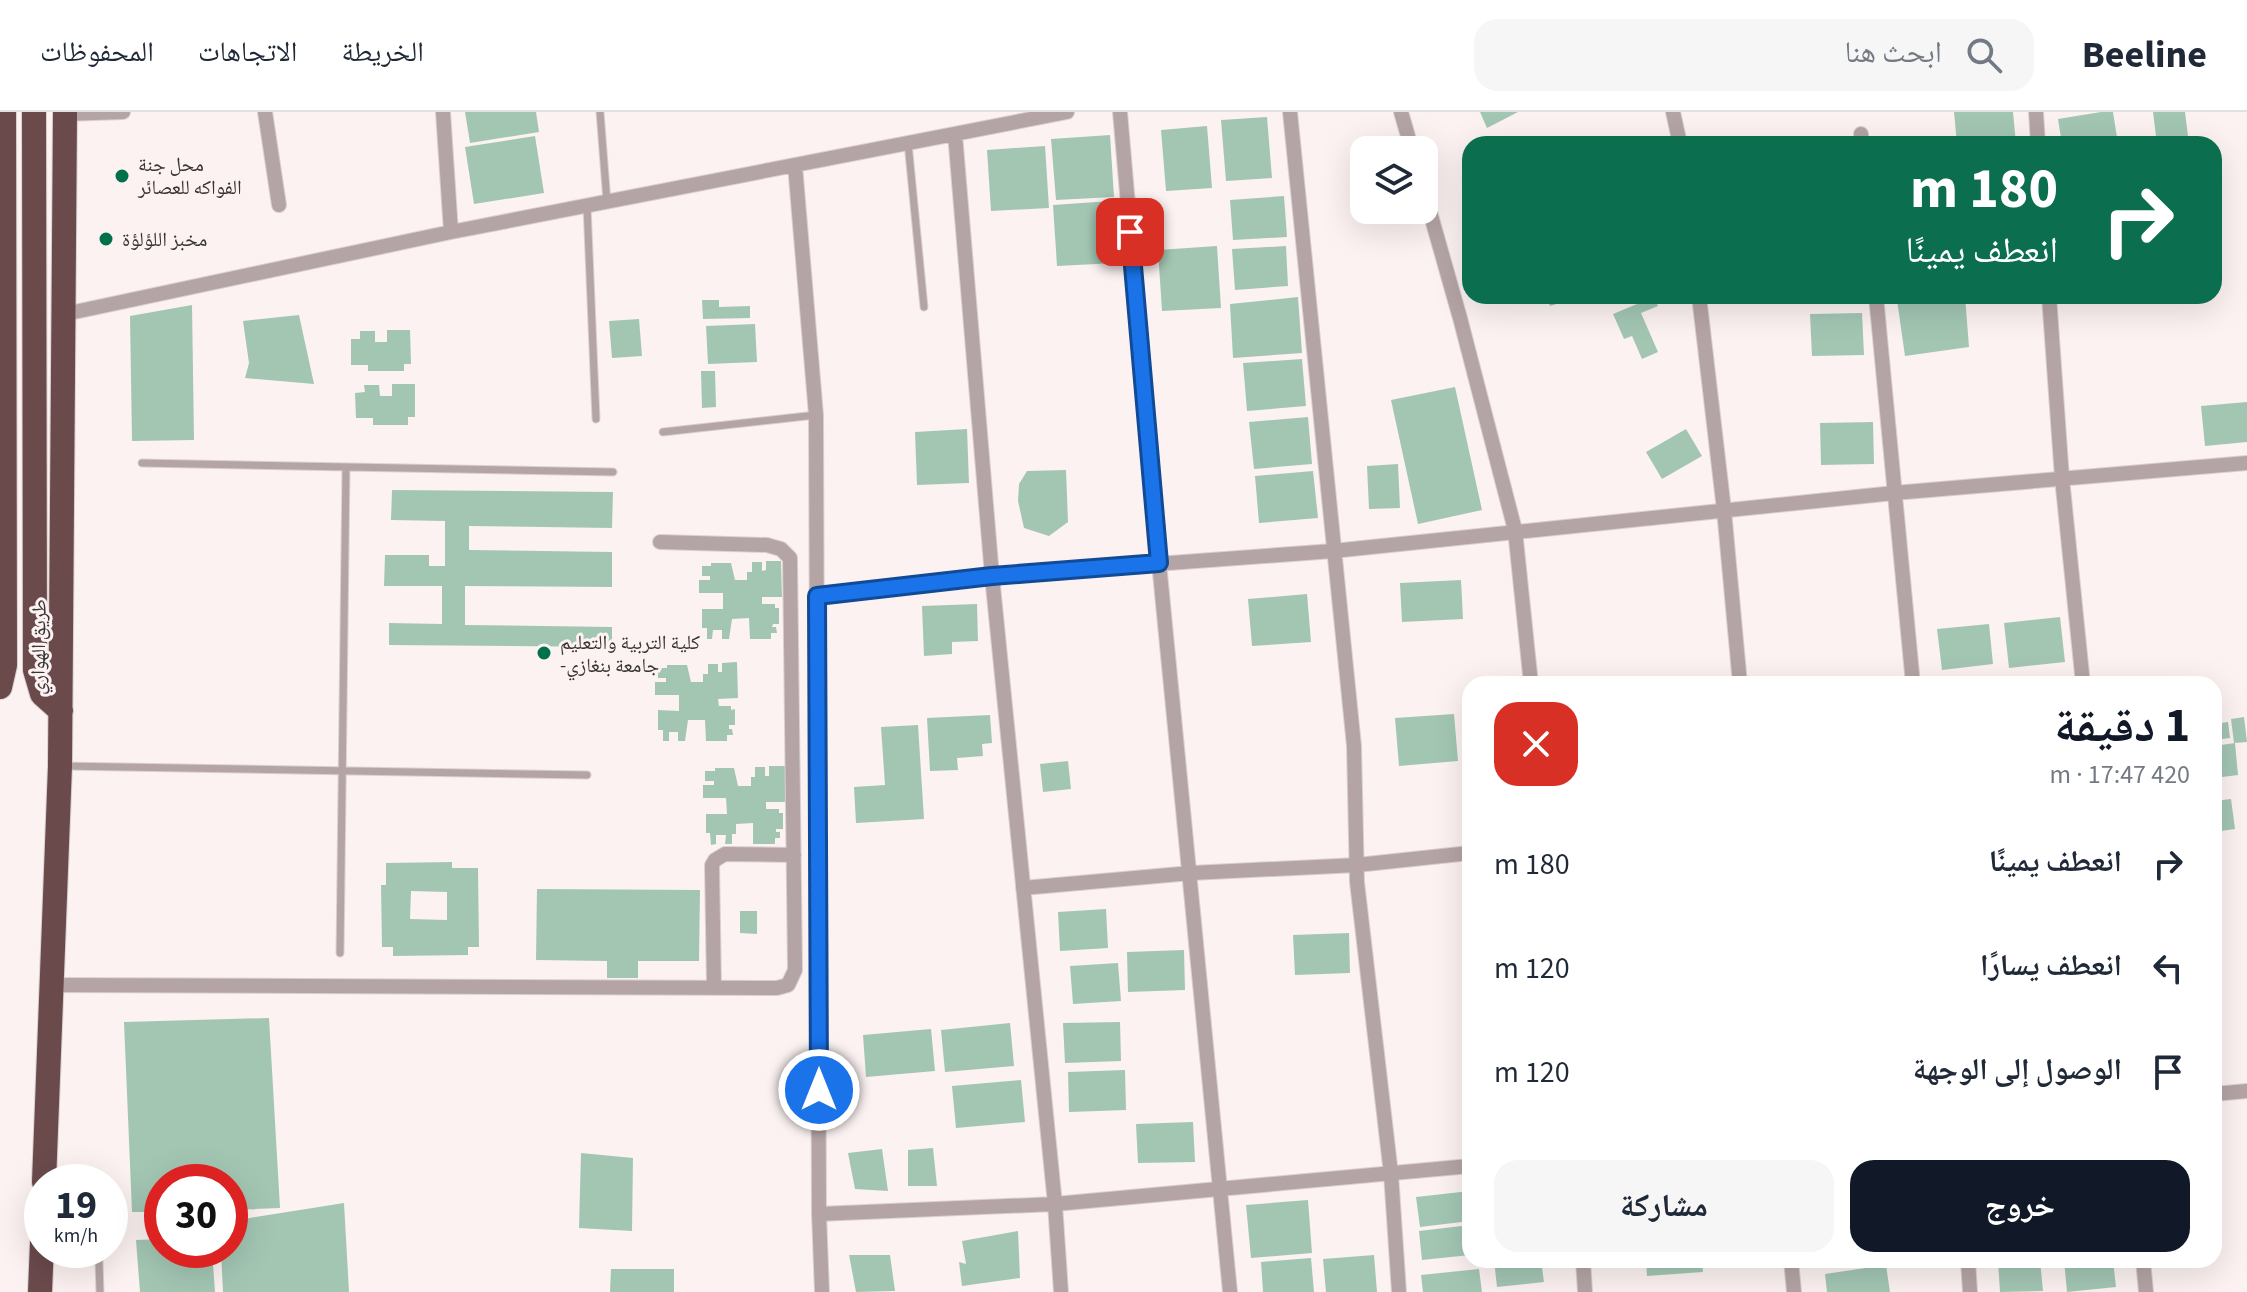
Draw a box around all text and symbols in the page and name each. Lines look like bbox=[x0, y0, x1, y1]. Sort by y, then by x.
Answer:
search box bbox=[1474, 19, 2034, 91]
text: Beeline bbox=[2082, 28, 2207, 82]
text: ابحث هنا bbox=[1844, 31, 1942, 74]
text: المحفوظات bbox=[40, 32, 154, 72]
text: الاتجاهات bbox=[198, 32, 297, 72]
text: الخريطة bbox=[341, 32, 424, 72]
icon: search bbox=[1962, 33, 2006, 77]
map controls bbox=[1350, 136, 1438, 224]
button: layers bbox=[1350, 136, 1438, 224]
text: 180 m bbox=[1910, 150, 2058, 229]
place label: محل جنة الفواكه للعصائر bbox=[137, 151, 242, 202]
marker: محل جنة الفواكه للعصائر bbox=[113, 167, 131, 185]
icon: right bbox=[2086, 168, 2190, 272]
pin bbox=[1096, 198, 1164, 266]
icon: arrive bbox=[1108, 210, 1152, 254]
text: انعطف يمينًا bbox=[1906, 225, 2058, 276]
place label: مخبز اللؤلؤة bbox=[122, 226, 207, 254]
marker: مخبز اللؤلؤة bbox=[97, 230, 115, 248]
street label: طريق الهواري bbox=[24, 599, 55, 695]
place label: كلية التربية والتعليم -جامعة بنغازي bbox=[560, 629, 700, 681]
marker: كلية التربية والتعليم -جامعة بنغازي bbox=[535, 644, 553, 662]
text: 1 دقيقة bbox=[2054, 692, 2190, 760]
button: close bbox=[1494, 702, 1578, 786]
text: 420 m · 17:47 bbox=[2049, 756, 2190, 793]
text: انعطف يمينًا bbox=[1989, 840, 2122, 883]
icon: right bbox=[2146, 842, 2190, 886]
text: 180 m bbox=[1494, 843, 1570, 886]
text: انعطف يسارًا bbox=[1980, 944, 2122, 987]
icon: left bbox=[2146, 946, 2190, 990]
text: 120 m bbox=[1494, 947, 1570, 990]
position arrow bbox=[777, 1048, 861, 1132]
text: الوصول إلى الوجهة bbox=[1913, 1048, 2122, 1091]
icon: arrive bbox=[2146, 1050, 2190, 1094]
text: 120 m bbox=[1494, 1051, 1570, 1094]
button: مشاركة bbox=[1494, 1160, 1834, 1252]
button: خروج bbox=[1850, 1160, 2190, 1252]
speed limit sign: 30 bbox=[144, 1164, 248, 1268]
text: 19 bbox=[55, 1177, 97, 1234]
text: km/h bbox=[54, 1222, 98, 1250]

